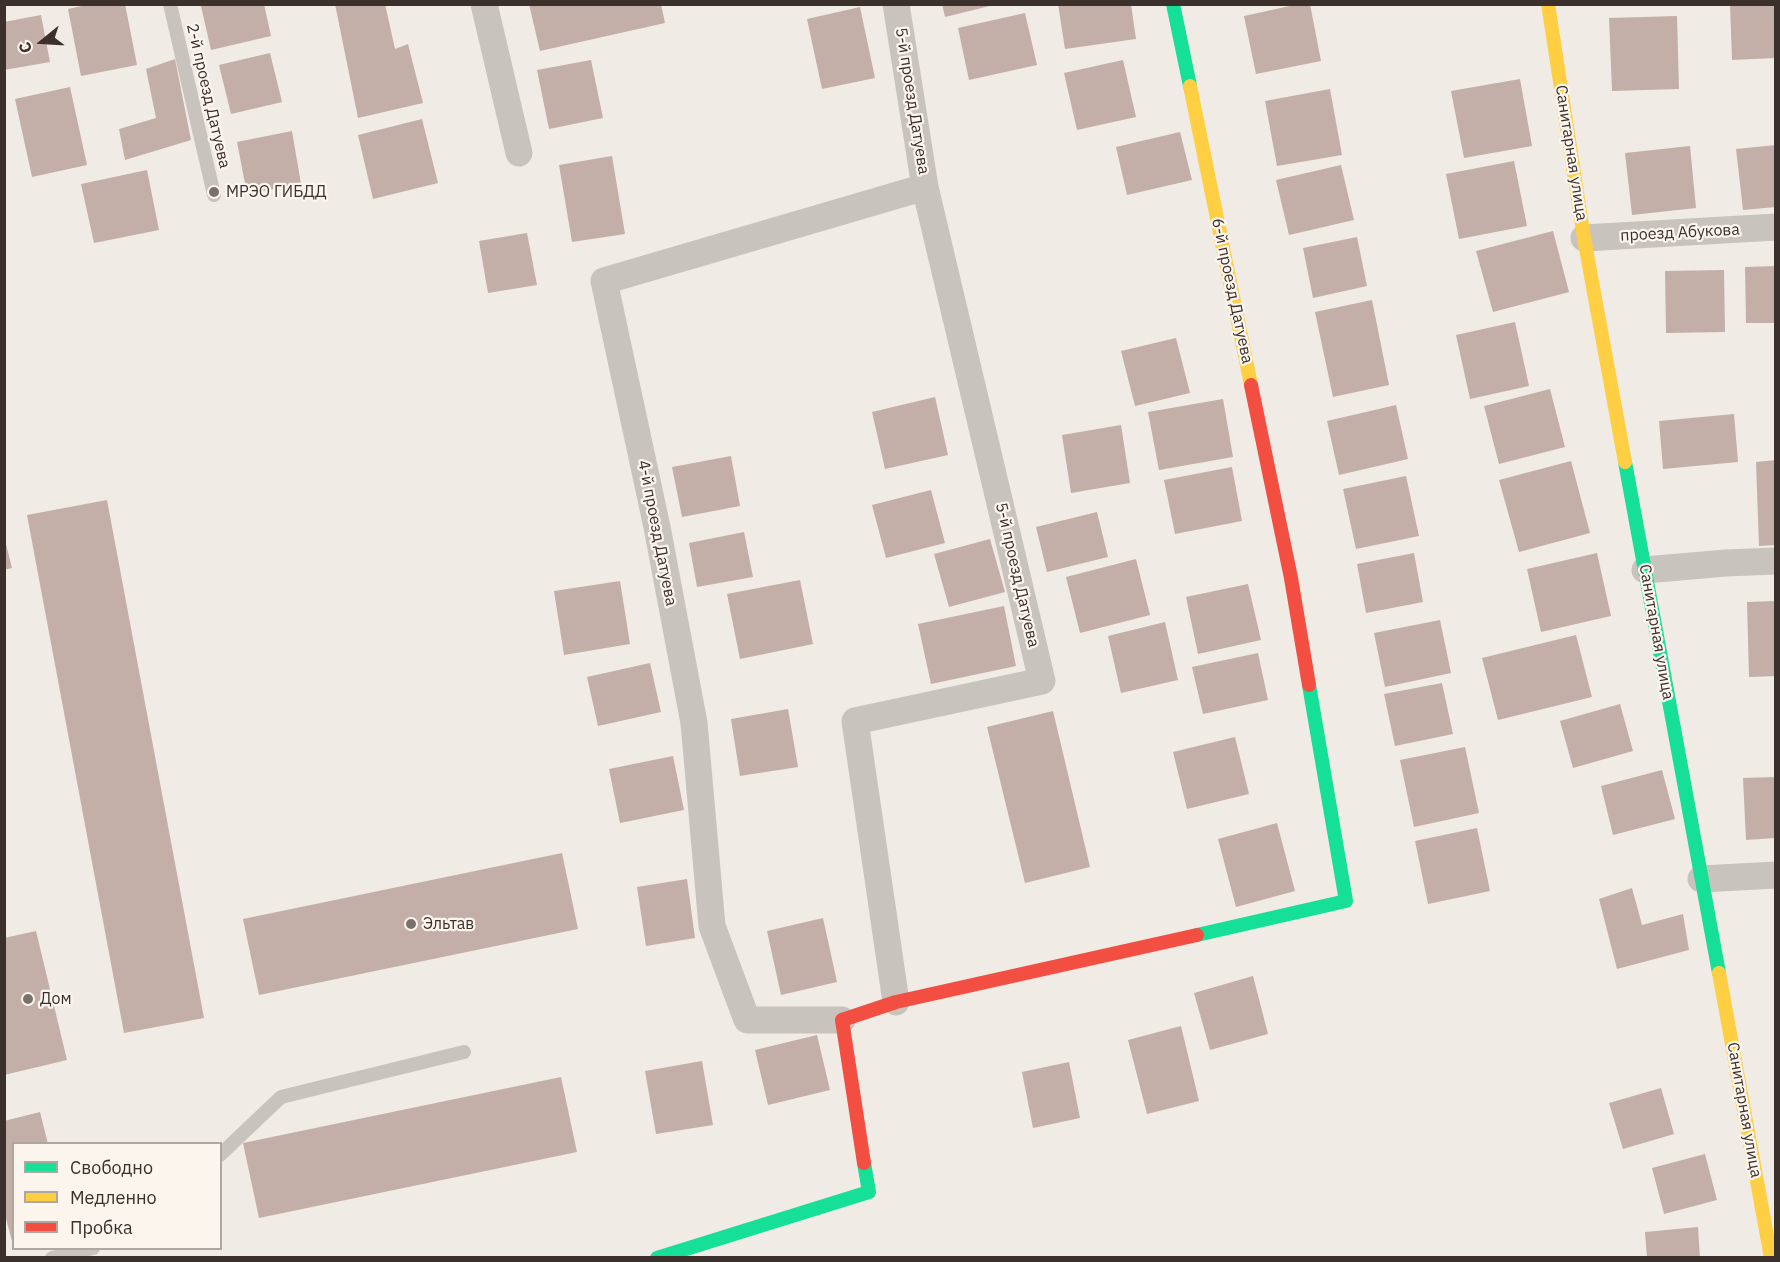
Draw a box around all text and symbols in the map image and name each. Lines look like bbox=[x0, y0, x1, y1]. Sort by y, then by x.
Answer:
north arrow bbox=[12, 12, 72, 72]
street label: 2-й проезд Датуева bbox=[182, 22, 234, 170]
street label: 5-й проезд Датуева bbox=[891, 26, 933, 176]
text: С bbox=[14, 40, 36, 56]
street label: Санитарная улица bbox=[1551, 84, 1591, 222]
place label: МРЭО ГИБДД bbox=[226, 182, 327, 202]
marker: МРЭО ГИБДД bbox=[207, 185, 221, 199]
street label: 6-й проезд Датуева bbox=[1207, 217, 1257, 365]
street label: проезд Абукова bbox=[1620, 220, 1740, 246]
street label: 4-й проезд Датуева bbox=[633, 458, 681, 608]
street label: 5-й проезд Датуева bbox=[991, 501, 1043, 649]
street label: Санитарная улица bbox=[1635, 563, 1677, 701]
place label: Эльтав bbox=[423, 914, 474, 934]
marker: Эльтав bbox=[404, 917, 418, 931]
place label: Дом bbox=[40, 989, 72, 1009]
marker: Дом bbox=[21, 992, 35, 1006]
street label: Санитарная улица bbox=[1723, 1041, 1765, 1179]
legend bbox=[12, 1142, 222, 1250]
text: Свободно bbox=[70, 1156, 153, 1179]
text: Медленно bbox=[70, 1186, 157, 1209]
text: Пробка bbox=[70, 1216, 133, 1239]

